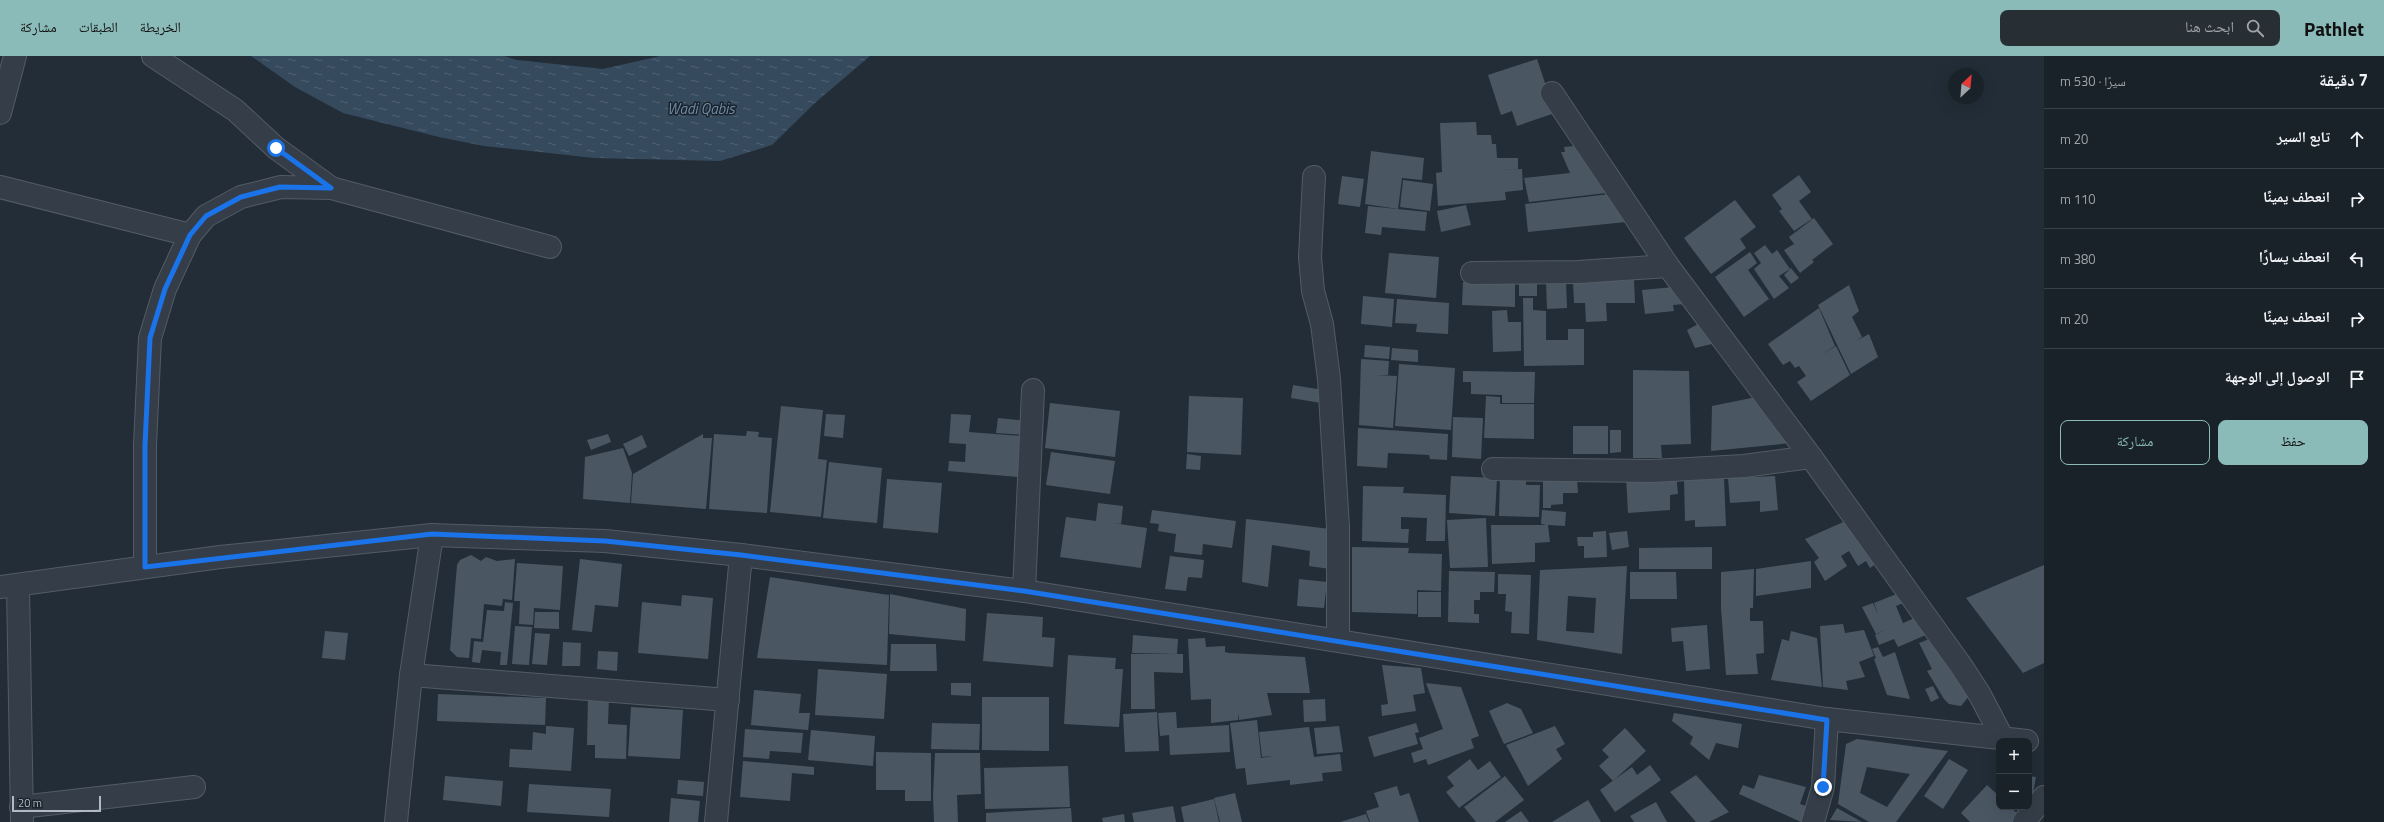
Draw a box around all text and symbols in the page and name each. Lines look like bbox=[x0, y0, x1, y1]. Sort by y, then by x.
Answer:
search box bbox=[2000, 10, 2280, 46]
text: Pathlet bbox=[2304, 14, 2364, 43]
text: ابحث هنا bbox=[2185, 15, 2234, 38]
text: مشاركة bbox=[20, 16, 57, 37]
text: الطبقات bbox=[79, 16, 118, 37]
text: الخريطة bbox=[140, 16, 181, 37]
icon: search bbox=[2244, 17, 2266, 39]
text: 7 دقيقة bbox=[2319, 67, 2368, 93]
north arrow bbox=[1948, 68, 1984, 104]
text: سيرًا · 530 m bbox=[2060, 71, 2126, 91]
water label: Wadi Qabis bbox=[667, 97, 736, 120]
text: تابع السير bbox=[2277, 125, 2330, 148]
icon: ahead bbox=[2346, 128, 2368, 150]
text: 20 m bbox=[2060, 129, 2088, 149]
route start bbox=[267, 139, 285, 157]
text: انعطف يمينًا bbox=[2263, 185, 2330, 208]
icon: right bbox=[2346, 188, 2368, 210]
text: 110 m bbox=[2060, 189, 2096, 209]
text: انعطف يسارًا bbox=[2259, 245, 2330, 268]
icon: left bbox=[2346, 248, 2368, 270]
text: 380 m bbox=[2060, 249, 2096, 269]
text: انعطف يمينًا bbox=[2263, 305, 2330, 328]
icon: right bbox=[2346, 308, 2368, 330]
text: 20 m bbox=[2060, 309, 2088, 329]
text: الوصول إلى الوجهة bbox=[2225, 365, 2330, 388]
icon: arrive bbox=[2346, 368, 2368, 390]
button: مشاركة bbox=[2060, 420, 2210, 465]
button: حفظ bbox=[2218, 420, 2368, 465]
map controls bbox=[1996, 738, 2032, 810]
button: + bbox=[1996, 738, 2032, 774]
button: − bbox=[1996, 774, 2032, 810]
route end bbox=[1814, 778, 1832, 796]
scale bar bbox=[12, 794, 101, 813]
text: 20 m bbox=[18, 795, 42, 811]

